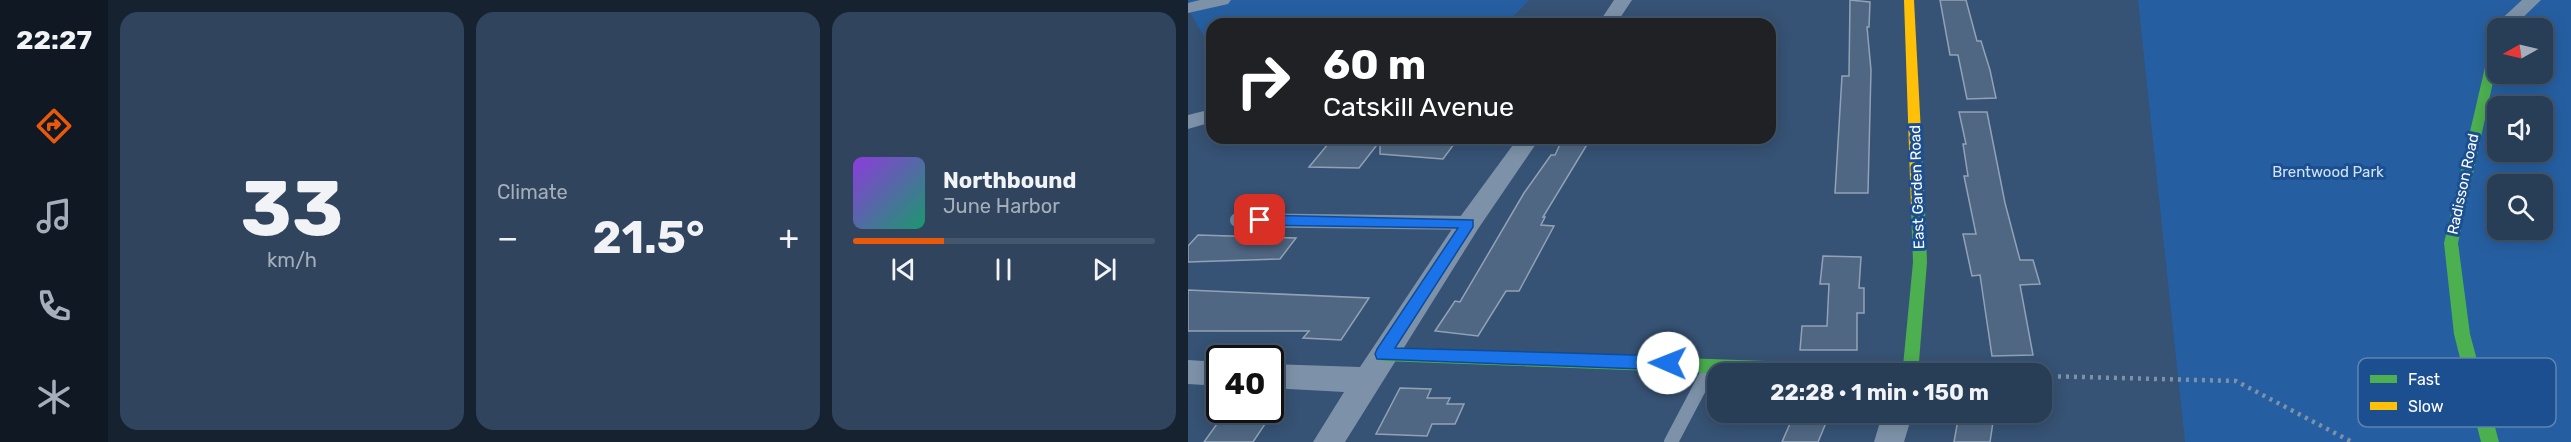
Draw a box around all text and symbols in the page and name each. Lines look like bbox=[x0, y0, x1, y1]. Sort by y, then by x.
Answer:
north arrow bbox=[2487, 18, 2553, 84]
map controls bbox=[2487, 18, 2553, 240]
text: 22:27 bbox=[16, 24, 92, 56]
text: 60 m bbox=[1323, 40, 1426, 90]
icon: right bbox=[1224, 42, 1302, 120]
text: Catskill Avenue bbox=[1323, 91, 1514, 123]
button: sound bbox=[2487, 96, 2553, 162]
icon: directions bbox=[33, 105, 75, 147]
street label: East Garden Road bbox=[1906, 125, 1928, 249]
street label: Radisson Road bbox=[2444, 132, 2482, 236]
text: 33 bbox=[241, 162, 343, 255]
park label: Brentwood Park bbox=[2272, 163, 2384, 181]
text: Northbound bbox=[943, 167, 1076, 194]
button: search bbox=[2487, 174, 2553, 240]
text: Climate bbox=[497, 180, 568, 204]
text: June Harbor bbox=[943, 194, 1060, 218]
pin bbox=[1234, 194, 1285, 245]
icon: music bbox=[33, 195, 75, 237]
icon: arrive bbox=[1243, 203, 1276, 236]
text: 21.5° bbox=[592, 211, 704, 264]
text: − bbox=[497, 218, 518, 257]
text: + bbox=[778, 218, 799, 257]
text: km/h bbox=[267, 248, 317, 272]
icon: previous bbox=[887, 253, 920, 286]
icon: pause bbox=[987, 253, 1020, 286]
icon: next bbox=[1088, 253, 1121, 286]
icon: phone bbox=[33, 285, 75, 327]
position arrow bbox=[1636, 331, 1700, 395]
speed limit sign: 40 bbox=[1206, 345, 1284, 423]
legend bbox=[2358, 358, 2556, 427]
text: Fast bbox=[2408, 370, 2440, 389]
icon: climate bbox=[33, 376, 75, 418]
text: 22:28 · 1 min · 150 m bbox=[1770, 379, 1989, 406]
text: Slow bbox=[2408, 397, 2444, 416]

